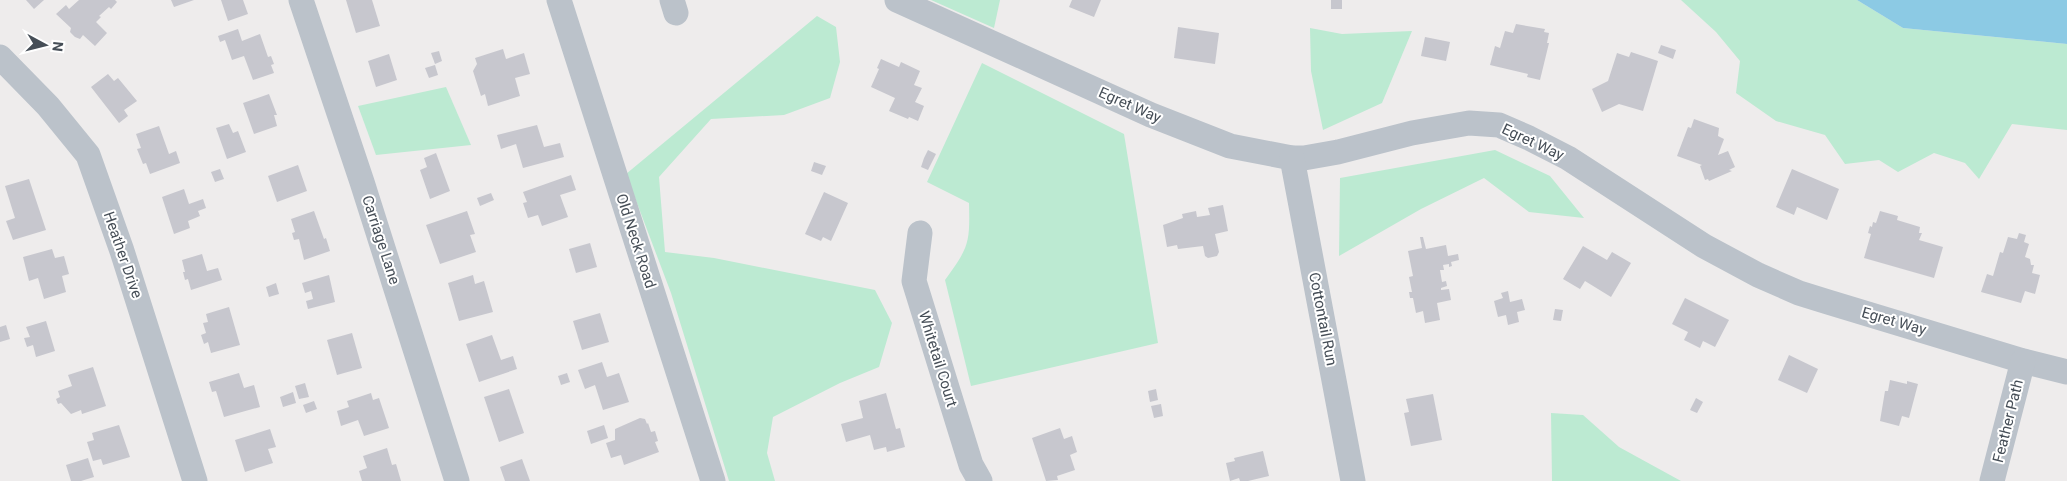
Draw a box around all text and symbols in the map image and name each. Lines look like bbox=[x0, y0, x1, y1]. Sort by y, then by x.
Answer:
north arrow bbox=[20, 20, 70, 70]
text: N bbox=[49, 41, 66, 52]
street label: Egret Way bbox=[1096, 83, 1164, 127]
street label: Egret Way bbox=[1499, 120, 1567, 164]
street label: Old Neck Road bbox=[612, 191, 660, 291]
street label: Carriage Lane bbox=[358, 193, 404, 287]
street label: Heather Drive bbox=[100, 209, 146, 301]
street label: Cottontail Run bbox=[1305, 271, 1341, 367]
street label: Egret Way bbox=[1860, 303, 1928, 339]
street label: Whitetail Court bbox=[915, 309, 961, 409]
street label: Feather Path bbox=[1989, 378, 2027, 464]

